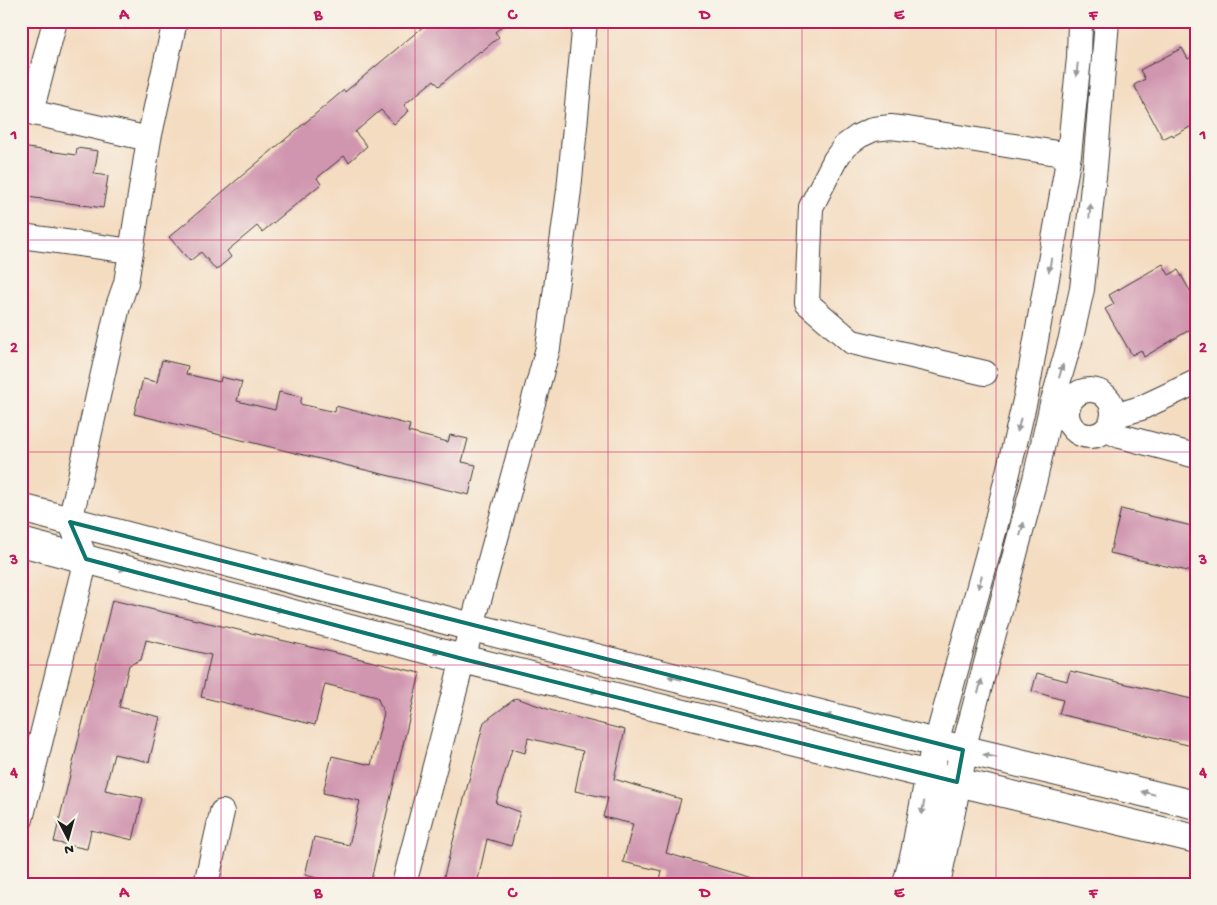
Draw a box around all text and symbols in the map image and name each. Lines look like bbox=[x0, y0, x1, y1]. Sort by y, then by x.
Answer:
text: A bbox=[118, 7, 130, 26]
text: B bbox=[313, 7, 323, 26]
text: C bbox=[507, 7, 518, 26]
text: D bbox=[698, 7, 711, 26]
text: E bbox=[894, 7, 905, 26]
text: F bbox=[1088, 7, 1099, 26]
one-way arrow bbox=[1073, 62, 1081, 78]
text: 1 bbox=[10, 127, 17, 146]
text: 1 bbox=[1199, 127, 1206, 146]
one-way arrow bbox=[1086, 203, 1094, 219]
one-way arrow bbox=[1046, 258, 1054, 273]
text: 2 bbox=[10, 340, 18, 359]
text: 2 bbox=[1199, 340, 1207, 359]
one-way arrow bbox=[1058, 363, 1066, 378]
one-way arrow bbox=[1015, 417, 1023, 432]
one-way arrow bbox=[1018, 521, 1026, 536]
text: 3 bbox=[9, 552, 18, 571]
text: 3 bbox=[1198, 552, 1207, 571]
one-way arrow bbox=[112, 564, 127, 572]
one-way arrow bbox=[975, 575, 983, 590]
one-way arrow bbox=[269, 606, 284, 614]
one-way arrow bbox=[426, 647, 441, 655]
one-way arrow bbox=[667, 674, 682, 682]
one-way arrow bbox=[977, 678, 985, 693]
one-way arrow bbox=[583, 686, 598, 694]
one-way arrow bbox=[825, 713, 840, 721]
one-way arrow bbox=[983, 752, 998, 760]
text: 4 bbox=[9, 765, 18, 784]
text: 4 bbox=[1198, 765, 1207, 784]
one-way arrow bbox=[1141, 789, 1156, 797]
one-way arrow bbox=[918, 801, 926, 817]
north arrow bbox=[42, 812, 92, 862]
text: N bbox=[64, 840, 75, 857]
text: A bbox=[118, 885, 130, 904]
text: B bbox=[313, 885, 323, 904]
text: C bbox=[507, 885, 518, 904]
text: D bbox=[698, 885, 711, 904]
text: E bbox=[894, 885, 905, 904]
text: F bbox=[1088, 885, 1099, 904]

